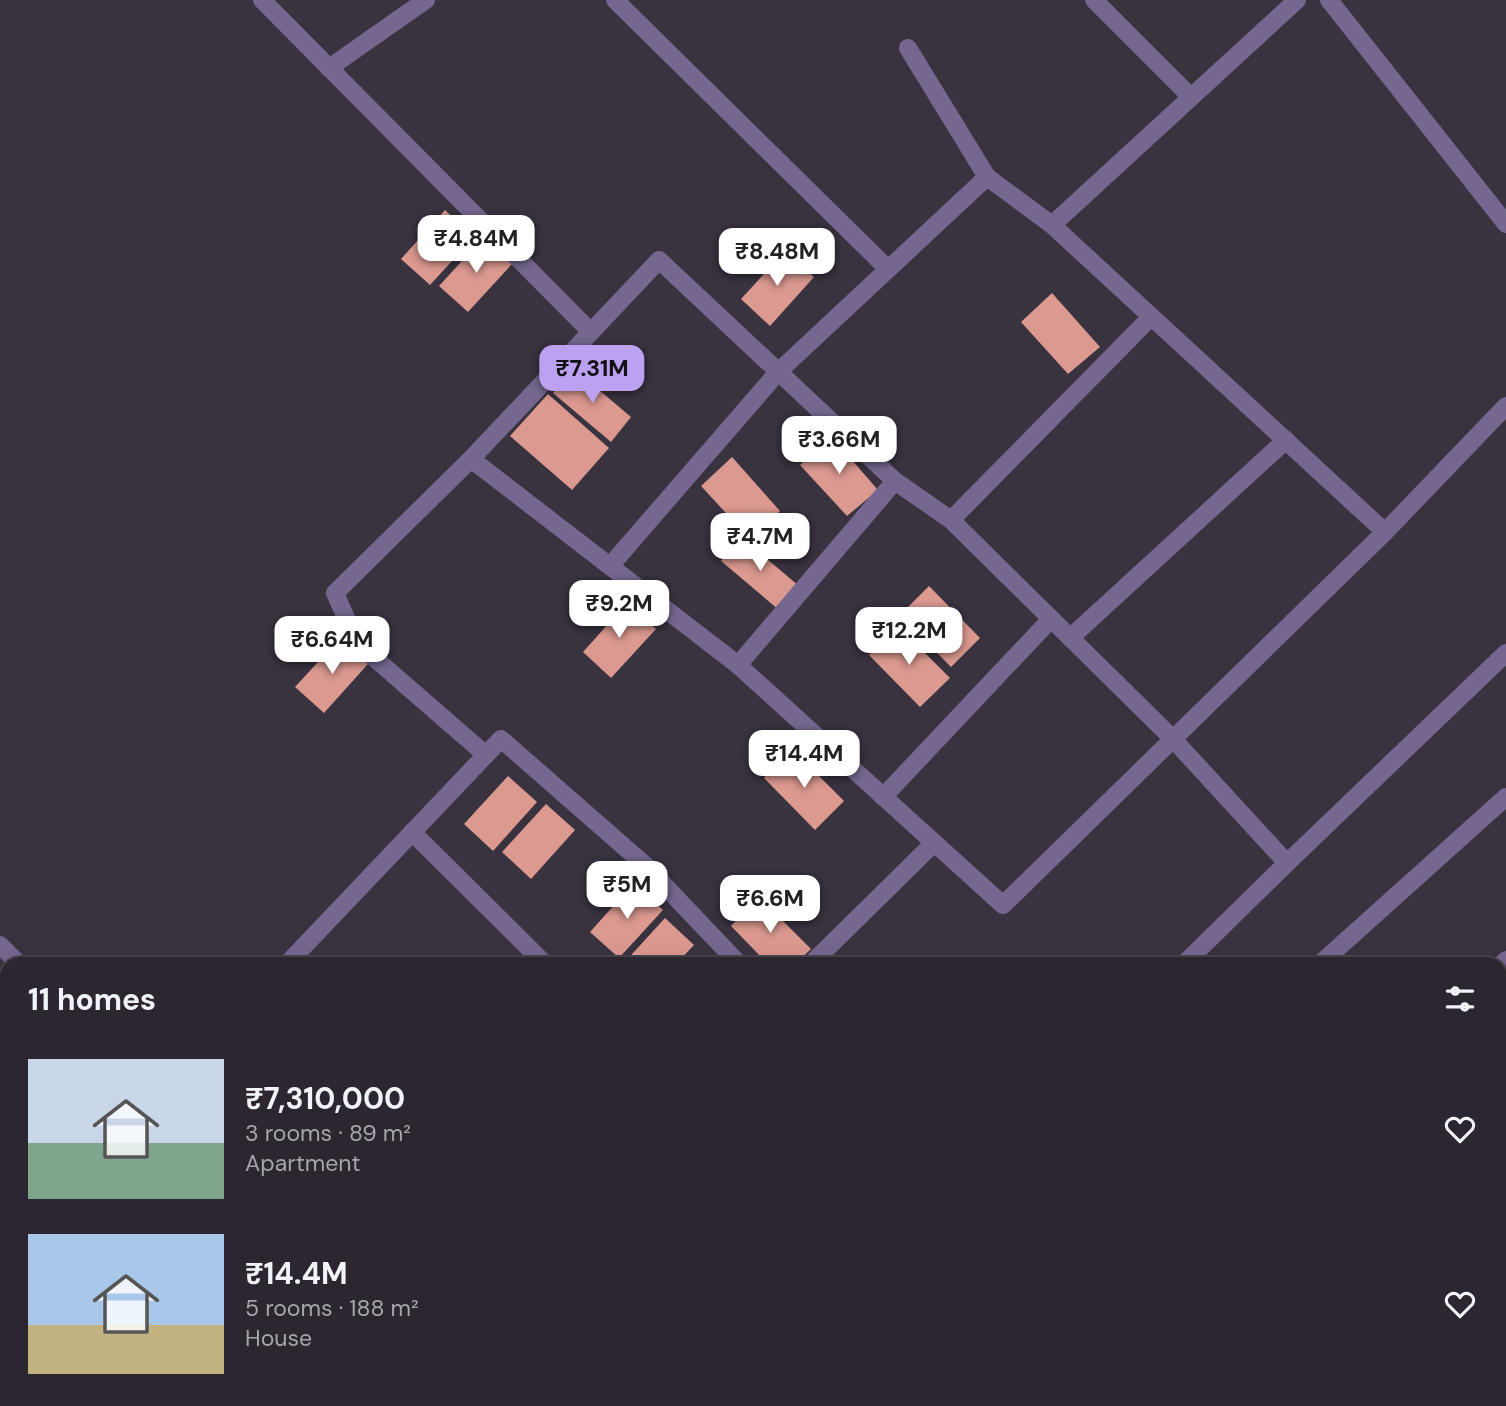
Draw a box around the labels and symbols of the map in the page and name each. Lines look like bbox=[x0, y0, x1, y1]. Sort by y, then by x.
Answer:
pin: ₹4.84M bbox=[419, 216, 533, 275]
pin: ₹8.48M bbox=[720, 229, 834, 288]
pin: ₹7.31M bbox=[535, 346, 649, 405]
pin: ₹3.66M bbox=[782, 416, 896, 476]
pin: ₹4.7M bbox=[711, 514, 809, 573]
pin: ₹9.2M bbox=[570, 580, 668, 640]
pin: ₹12.2M bbox=[852, 608, 966, 667]
pin: ₹6.64M bbox=[275, 616, 389, 676]
pin: ₹14.4M bbox=[747, 730, 861, 790]
pin: ₹5M bbox=[593, 862, 661, 921]
pin: ₹6.6M bbox=[721, 876, 819, 935]

